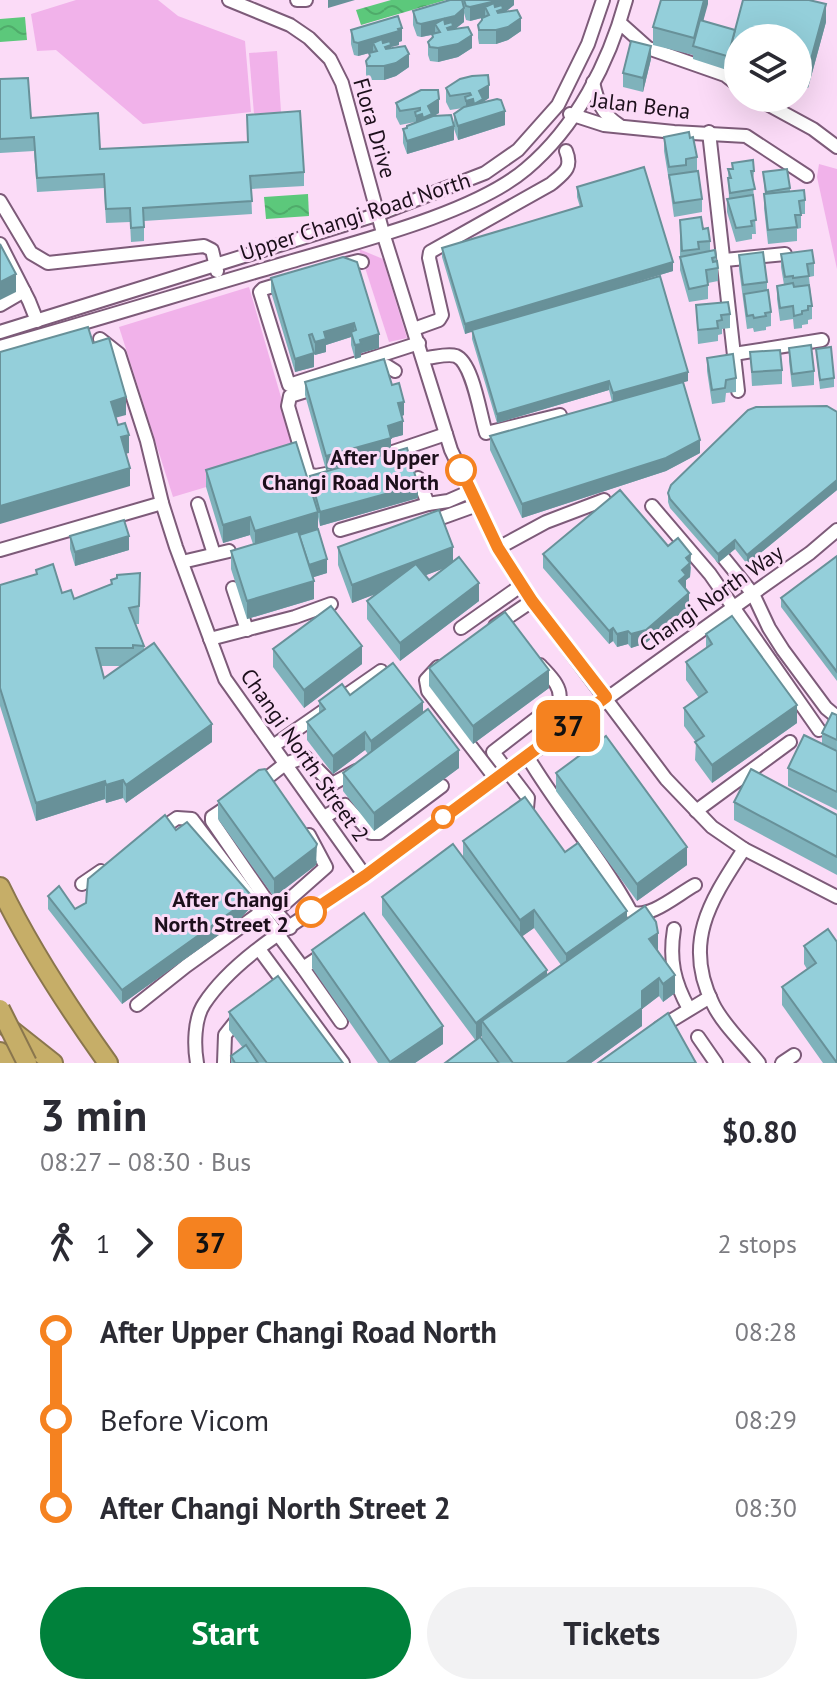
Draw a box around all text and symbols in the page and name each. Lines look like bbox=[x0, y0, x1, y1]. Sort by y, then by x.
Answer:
map controls bbox=[724, 24, 812, 112]
button: layers bbox=[724, 24, 812, 112]
street label: Flora Drive bbox=[347, 75, 403, 181]
street label: Jalan Bena bbox=[589, 85, 692, 125]
street label: Upper Changi Road North bbox=[236, 166, 474, 266]
place label: After Upper Changi Road North bbox=[262, 443, 439, 496]
marker: After Upper Changi Road North bbox=[446, 455, 476, 485]
street label: Changi North Way bbox=[634, 538, 789, 658]
street label: Changi North Street 2 bbox=[235, 663, 375, 847]
line badge: 37 bbox=[532, 700, 604, 752]
text: 37 bbox=[552, 707, 584, 744]
unlabelled marker bbox=[432, 806, 454, 828]
place label: After Changi North Street 2 bbox=[154, 885, 289, 938]
marker: After Changi North Street 2 bbox=[296, 897, 326, 927]
text: 3 min bbox=[40, 1086, 147, 1143]
text: $0.80 bbox=[722, 1112, 797, 1151]
text: 08:27 – 08:30 · Bus bbox=[40, 1145, 251, 1178]
icon: walk bbox=[40, 1221, 84, 1265]
icon: forward bbox=[122, 1221, 166, 1265]
text: 37 bbox=[194, 1224, 226, 1261]
text: 1 bbox=[96, 1227, 110, 1260]
text: 2 stops bbox=[717, 1227, 797, 1260]
text: After Upper Changi Road North bbox=[100, 1312, 497, 1351]
text: 08:28 bbox=[735, 1315, 797, 1348]
text: Before Vicom bbox=[100, 1400, 269, 1439]
text: 08:29 bbox=[735, 1403, 797, 1436]
text: After Changi North Street 2 bbox=[100, 1488, 451, 1527]
text: 08:30 bbox=[735, 1491, 797, 1524]
button: Start bbox=[40, 1587, 411, 1679]
button: Tickets bbox=[427, 1587, 797, 1679]

